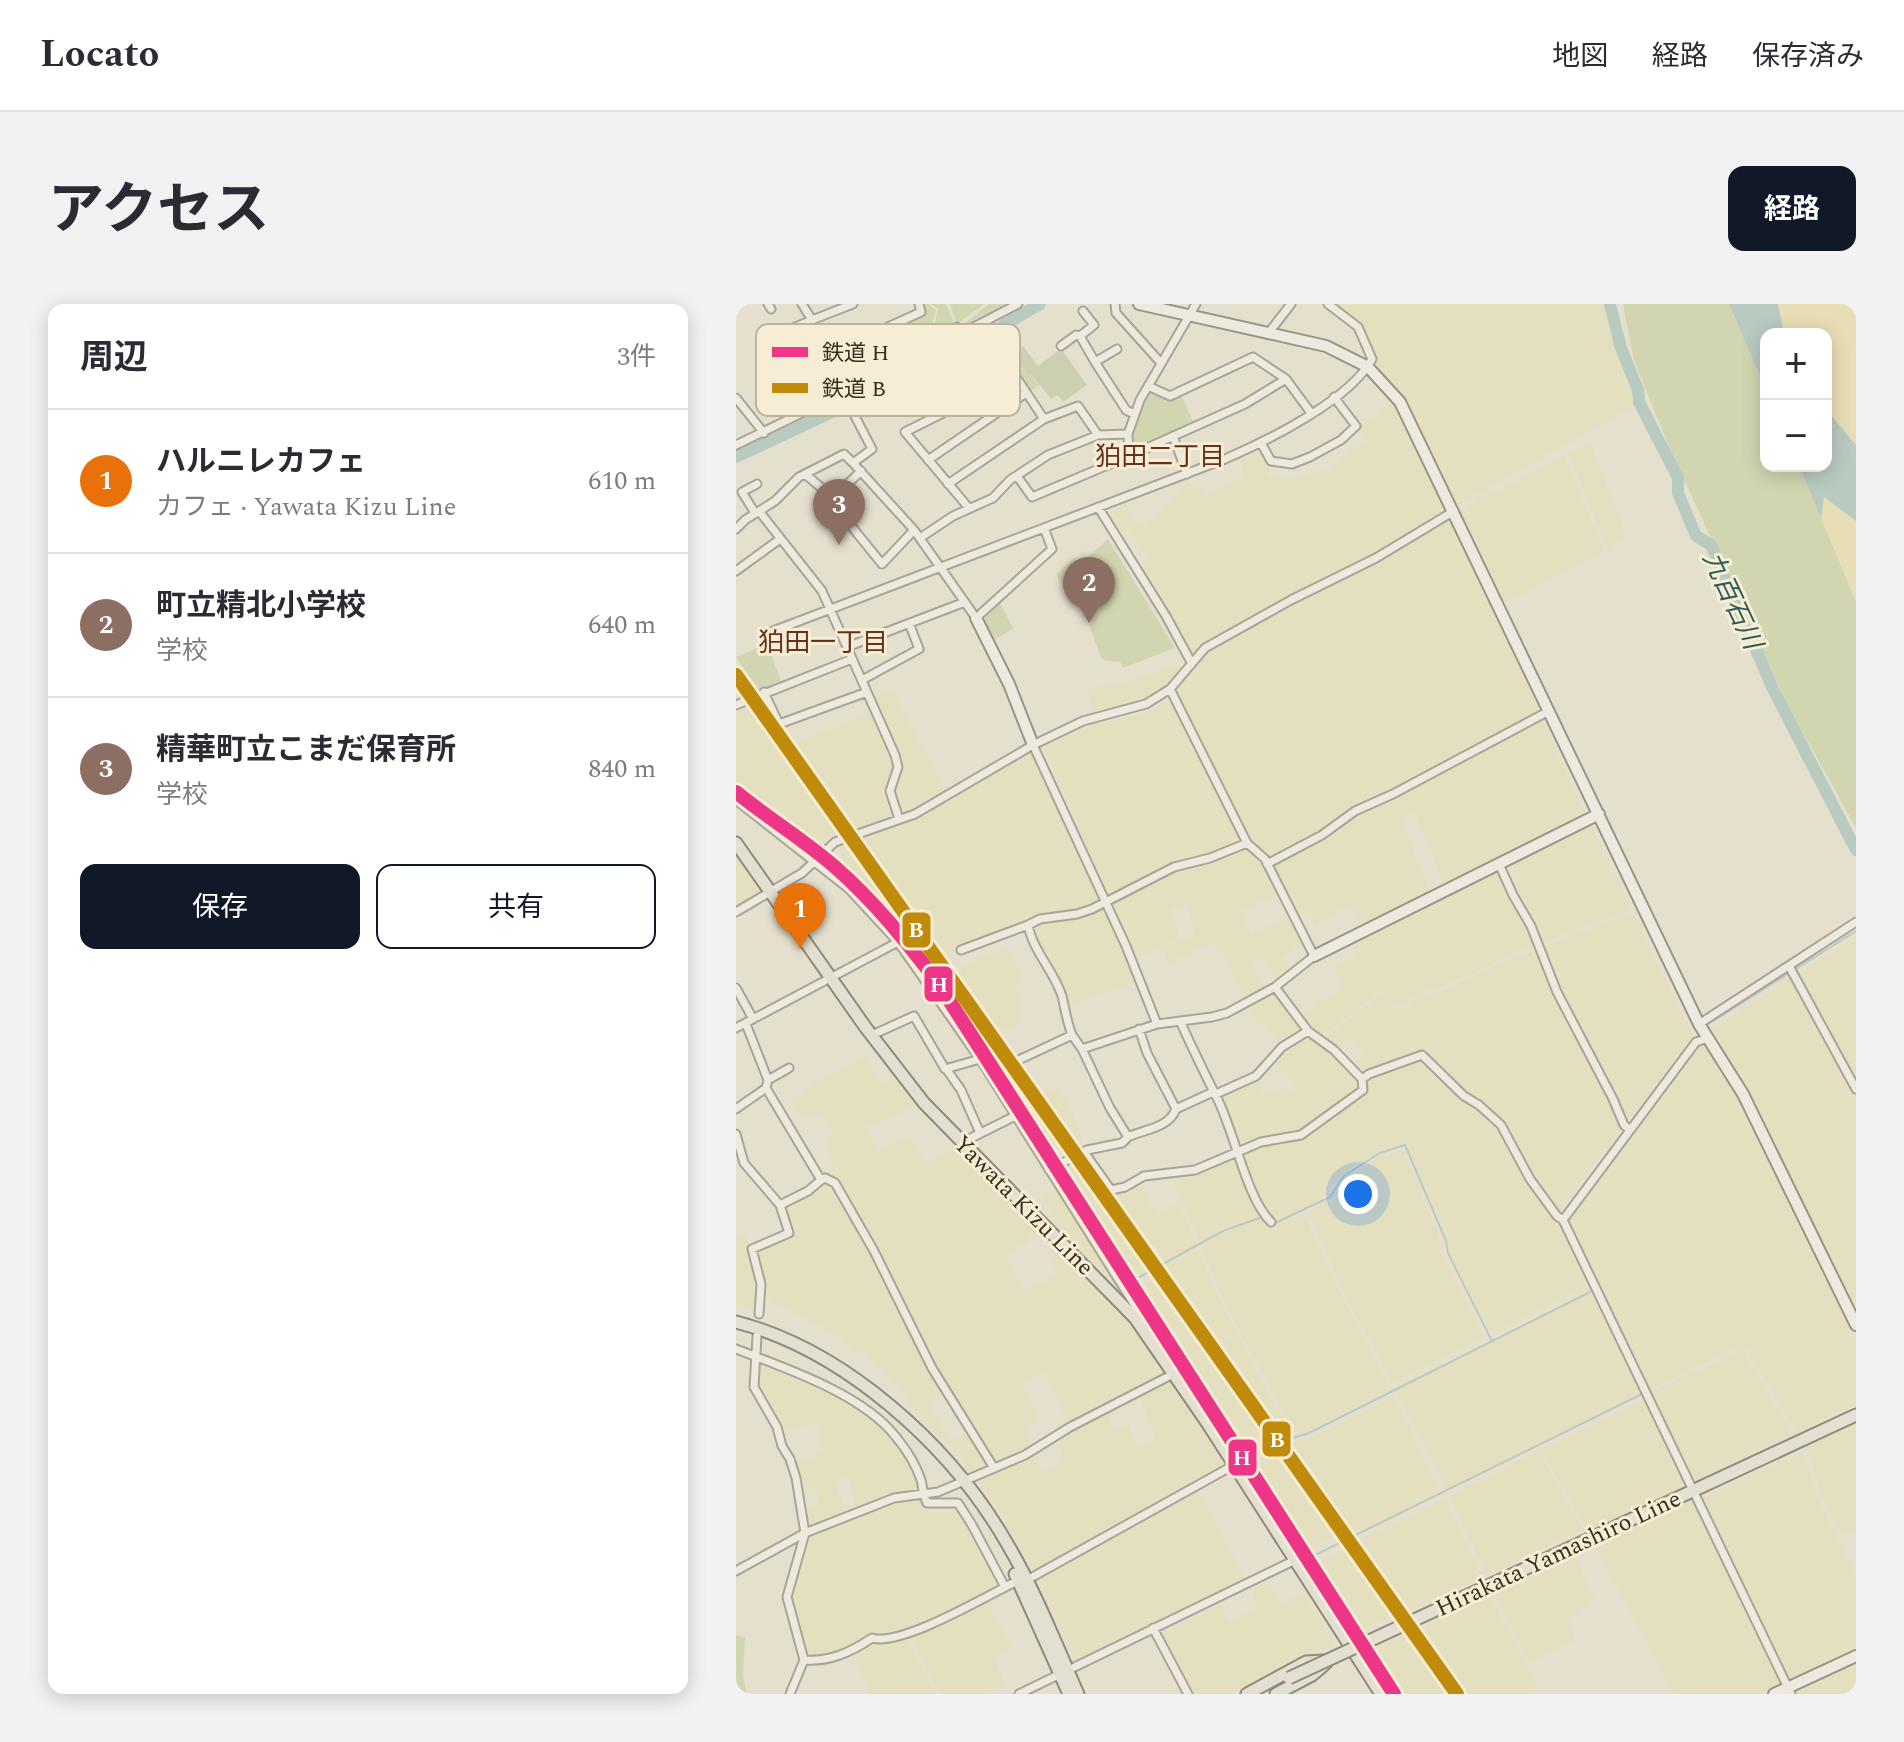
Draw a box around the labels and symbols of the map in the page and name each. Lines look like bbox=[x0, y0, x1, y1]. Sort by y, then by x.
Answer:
legend bbox=[756, 324, 1020, 416]
text: 鉄道 H bbox=[822, 337, 889, 370]
text: 鉄道 B bbox=[822, 373, 886, 406]
district label: 狛田二丁目 bbox=[1095, 437, 1225, 477]
pin: 3 bbox=[813, 479, 865, 545]
water label: 九百石川 bbox=[1692, 545, 1773, 659]
pin: 2 bbox=[1063, 557, 1115, 623]
district label: 狛田一丁目 bbox=[758, 623, 888, 663]
pin: 1 bbox=[774, 883, 826, 949]
line badge: B bbox=[901, 911, 932, 949]
text: B bbox=[908, 914, 924, 947]
line badge: H bbox=[923, 965, 954, 1003]
text: H bbox=[930, 969, 948, 1002]
street label: Yawata Kizu Line bbox=[944, 1127, 1102, 1285]
your location bbox=[1338, 1174, 1378, 1214]
line badge: B bbox=[1261, 1420, 1292, 1458]
text: B bbox=[1269, 1424, 1285, 1457]
line badge: H bbox=[1227, 1438, 1258, 1477]
text: H bbox=[1233, 1442, 1251, 1475]
street label: Hirakata Yamashiro Line bbox=[1430, 1481, 1687, 1627]

